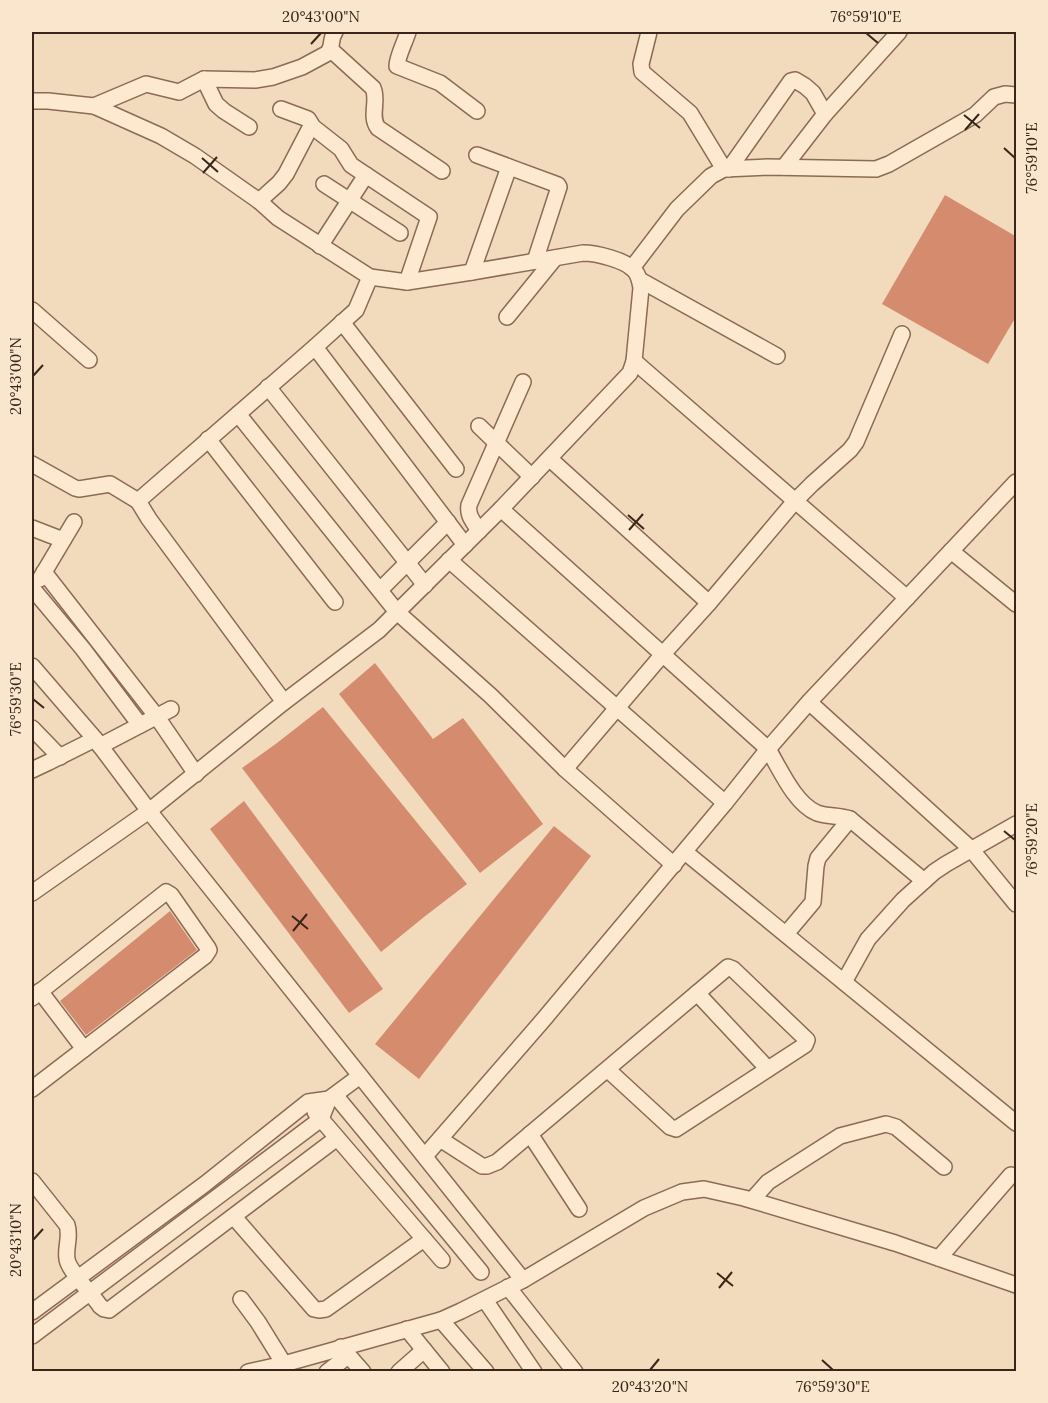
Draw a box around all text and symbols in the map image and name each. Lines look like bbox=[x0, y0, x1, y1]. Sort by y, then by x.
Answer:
text: 20°43'00"N bbox=[282, 7, 360, 26]
text: 76°59'10"E bbox=[831, 7, 901, 26]
text: 76°59'10"E bbox=[1022, 123, 1041, 193]
text: 20°43'00"N bbox=[6, 337, 25, 415]
text: 76°59'30"E bbox=[6, 662, 25, 736]
text: 76°59'20"E bbox=[1022, 803, 1041, 877]
text: 20°43'10"N bbox=[6, 1203, 25, 1277]
text: 20°43'20"N bbox=[612, 1377, 688, 1396]
text: 76°59'30"E bbox=[796, 1377, 870, 1396]

